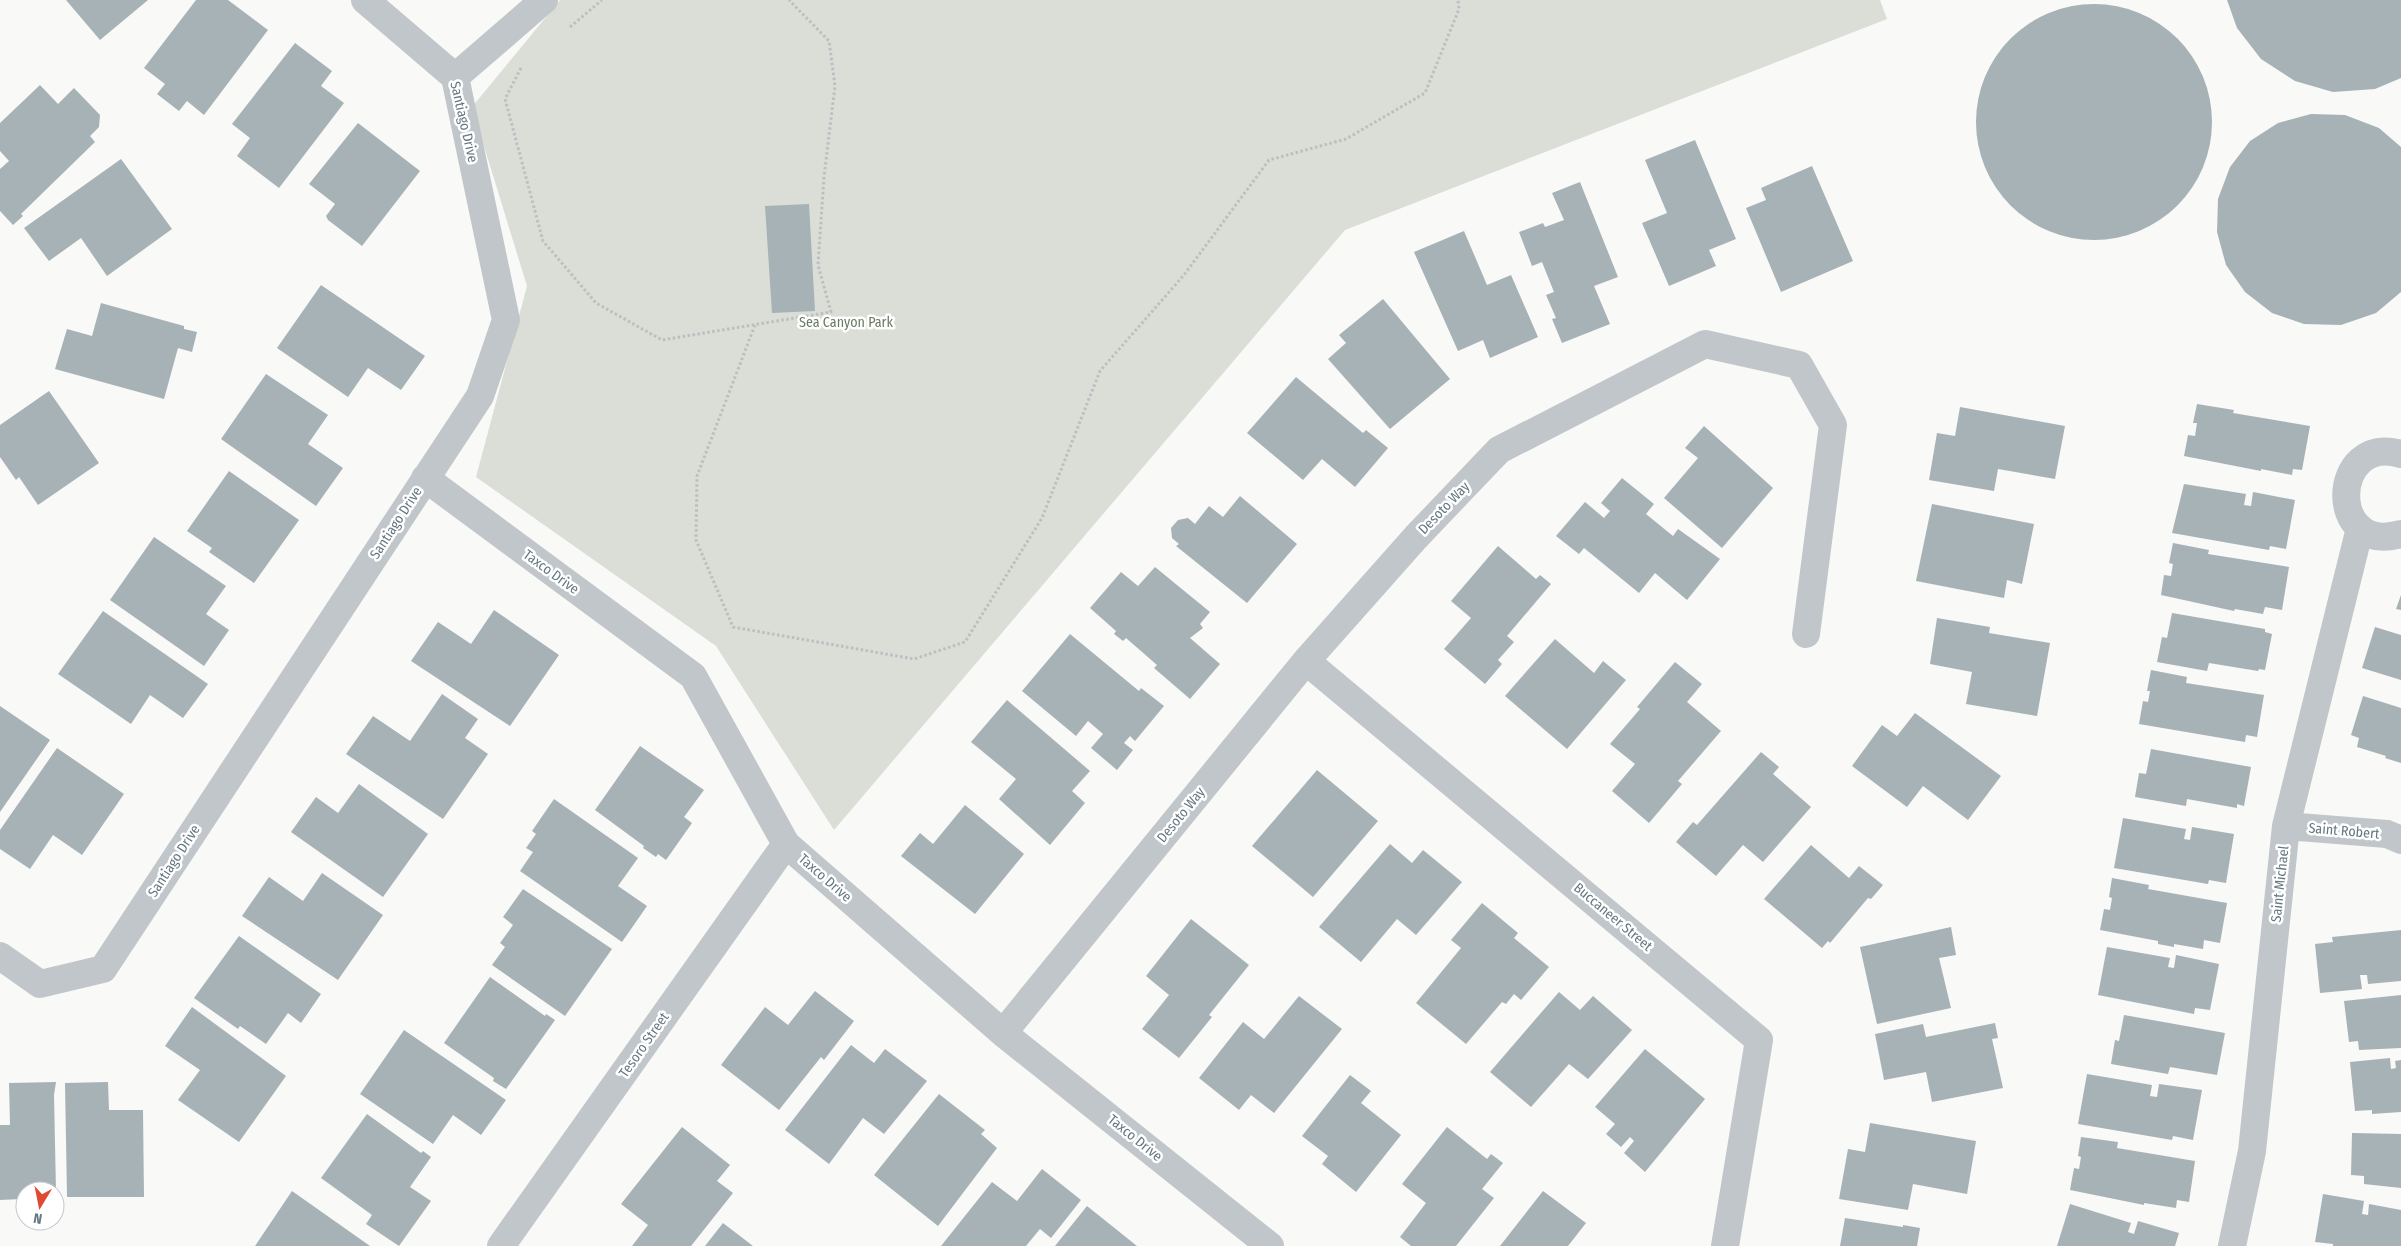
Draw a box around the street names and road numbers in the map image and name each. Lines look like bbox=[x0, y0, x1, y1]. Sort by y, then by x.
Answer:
street label: Santiago Drive bbox=[446, 80, 482, 164]
street label: Desoto Way bbox=[1415, 478, 1474, 538]
street label: Santiago Drive bbox=[366, 484, 426, 562]
street label: Taxco Drive bbox=[520, 546, 582, 598]
street label: Desoto Way bbox=[1154, 783, 1209, 846]
street label: Saint Robert bbox=[2308, 819, 2381, 843]
street label: Santiago Drive bbox=[144, 822, 204, 900]
street label: Saint Michael bbox=[2268, 845, 2293, 923]
street label: Taxco Drive bbox=[795, 850, 855, 906]
street label: Buccaneer Street bbox=[1570, 879, 1656, 955]
street label: Tesoro Street bbox=[615, 1009, 673, 1081]
street label: Taxco Drive bbox=[1105, 1111, 1166, 1165]

